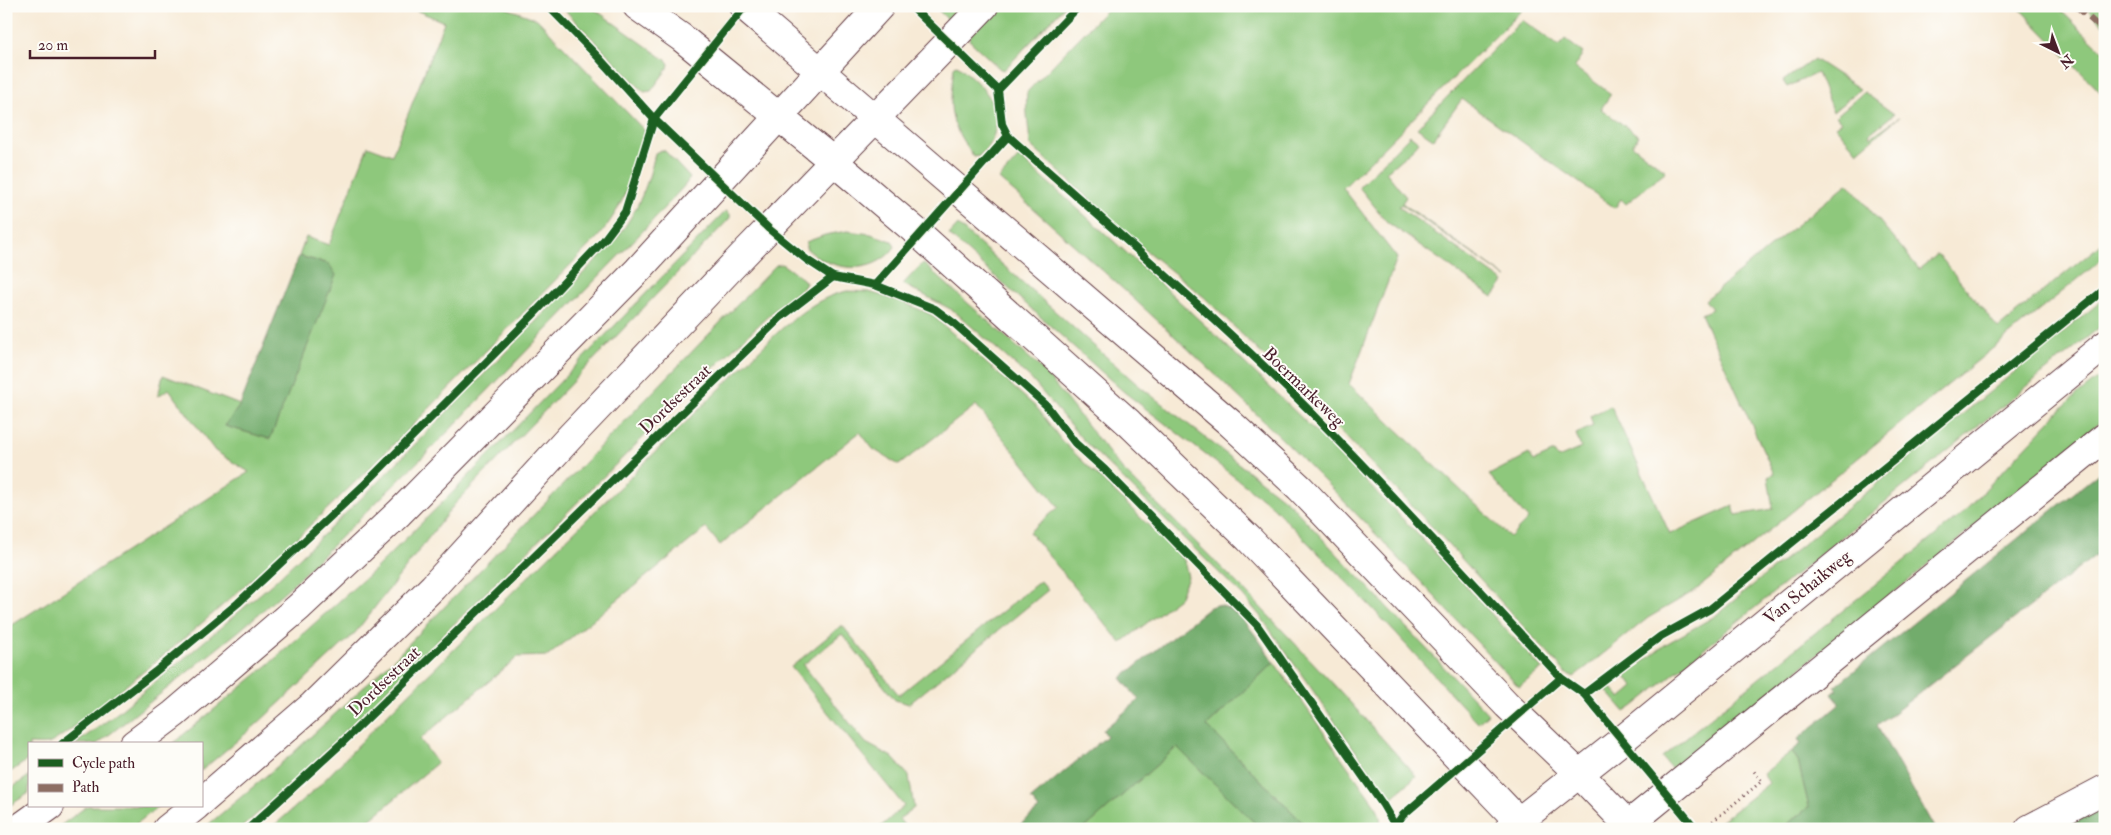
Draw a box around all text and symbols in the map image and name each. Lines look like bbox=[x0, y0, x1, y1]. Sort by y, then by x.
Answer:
scale bar bbox=[30, 28, 155, 60]
north arrow bbox=[2034, 28, 2084, 78]
text: 20 m bbox=[38, 36, 68, 55]
text: N bbox=[2056, 50, 2077, 72]
street label: Boermarkeweg bbox=[1258, 342, 1351, 433]
street label: Dordsestraat bbox=[634, 359, 716, 440]
street label: Van Schaikweg bbox=[1759, 544, 1857, 630]
street label: Dordsestraat bbox=[343, 641, 425, 722]
legend bbox=[28, 742, 202, 808]
text: Cycle path bbox=[72, 754, 135, 774]
text: Path bbox=[72, 778, 99, 797]

